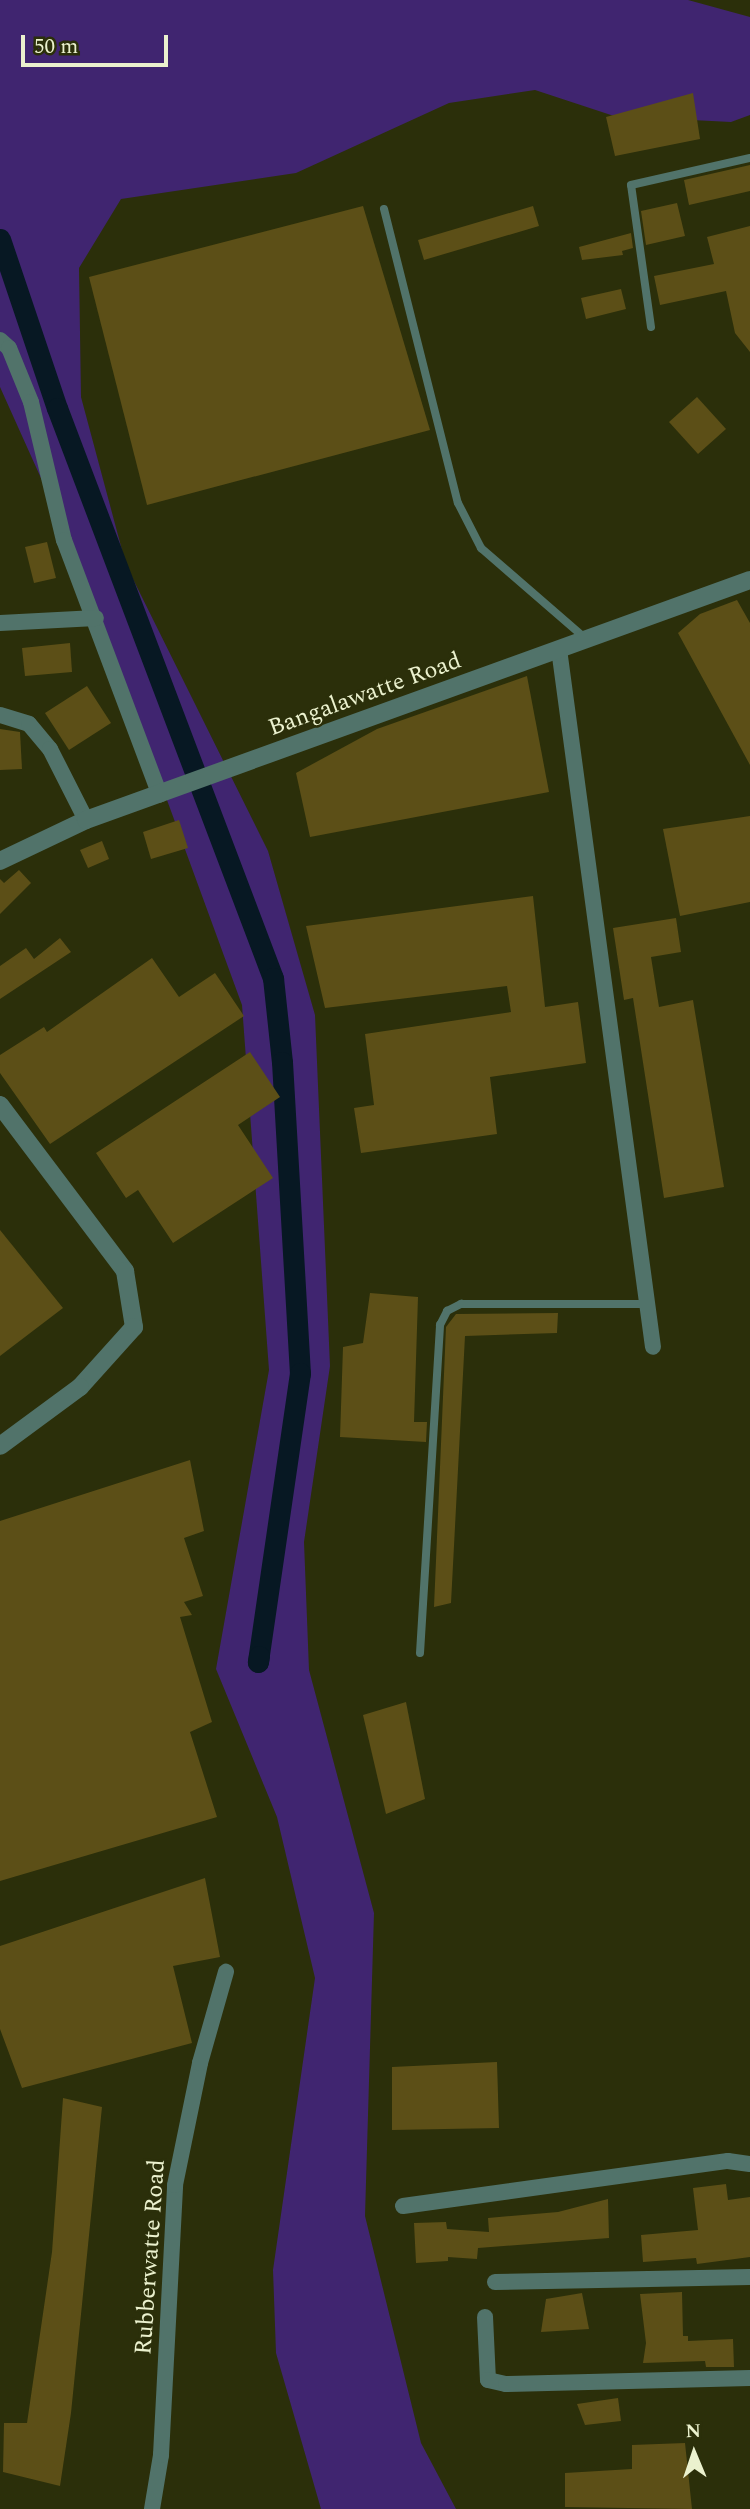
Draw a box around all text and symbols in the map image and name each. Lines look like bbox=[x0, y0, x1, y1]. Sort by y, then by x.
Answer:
scale bar bbox=[24, 21, 172, 65]
text: 50 m bbox=[34, 31, 78, 63]
street label: Bangalawatte Road bbox=[265, 647, 465, 743]
street label: Rubberwatte Road bbox=[130, 2158, 172, 2356]
text: N bbox=[685, 2417, 702, 2446]
north arrow bbox=[659, 2418, 729, 2488]

